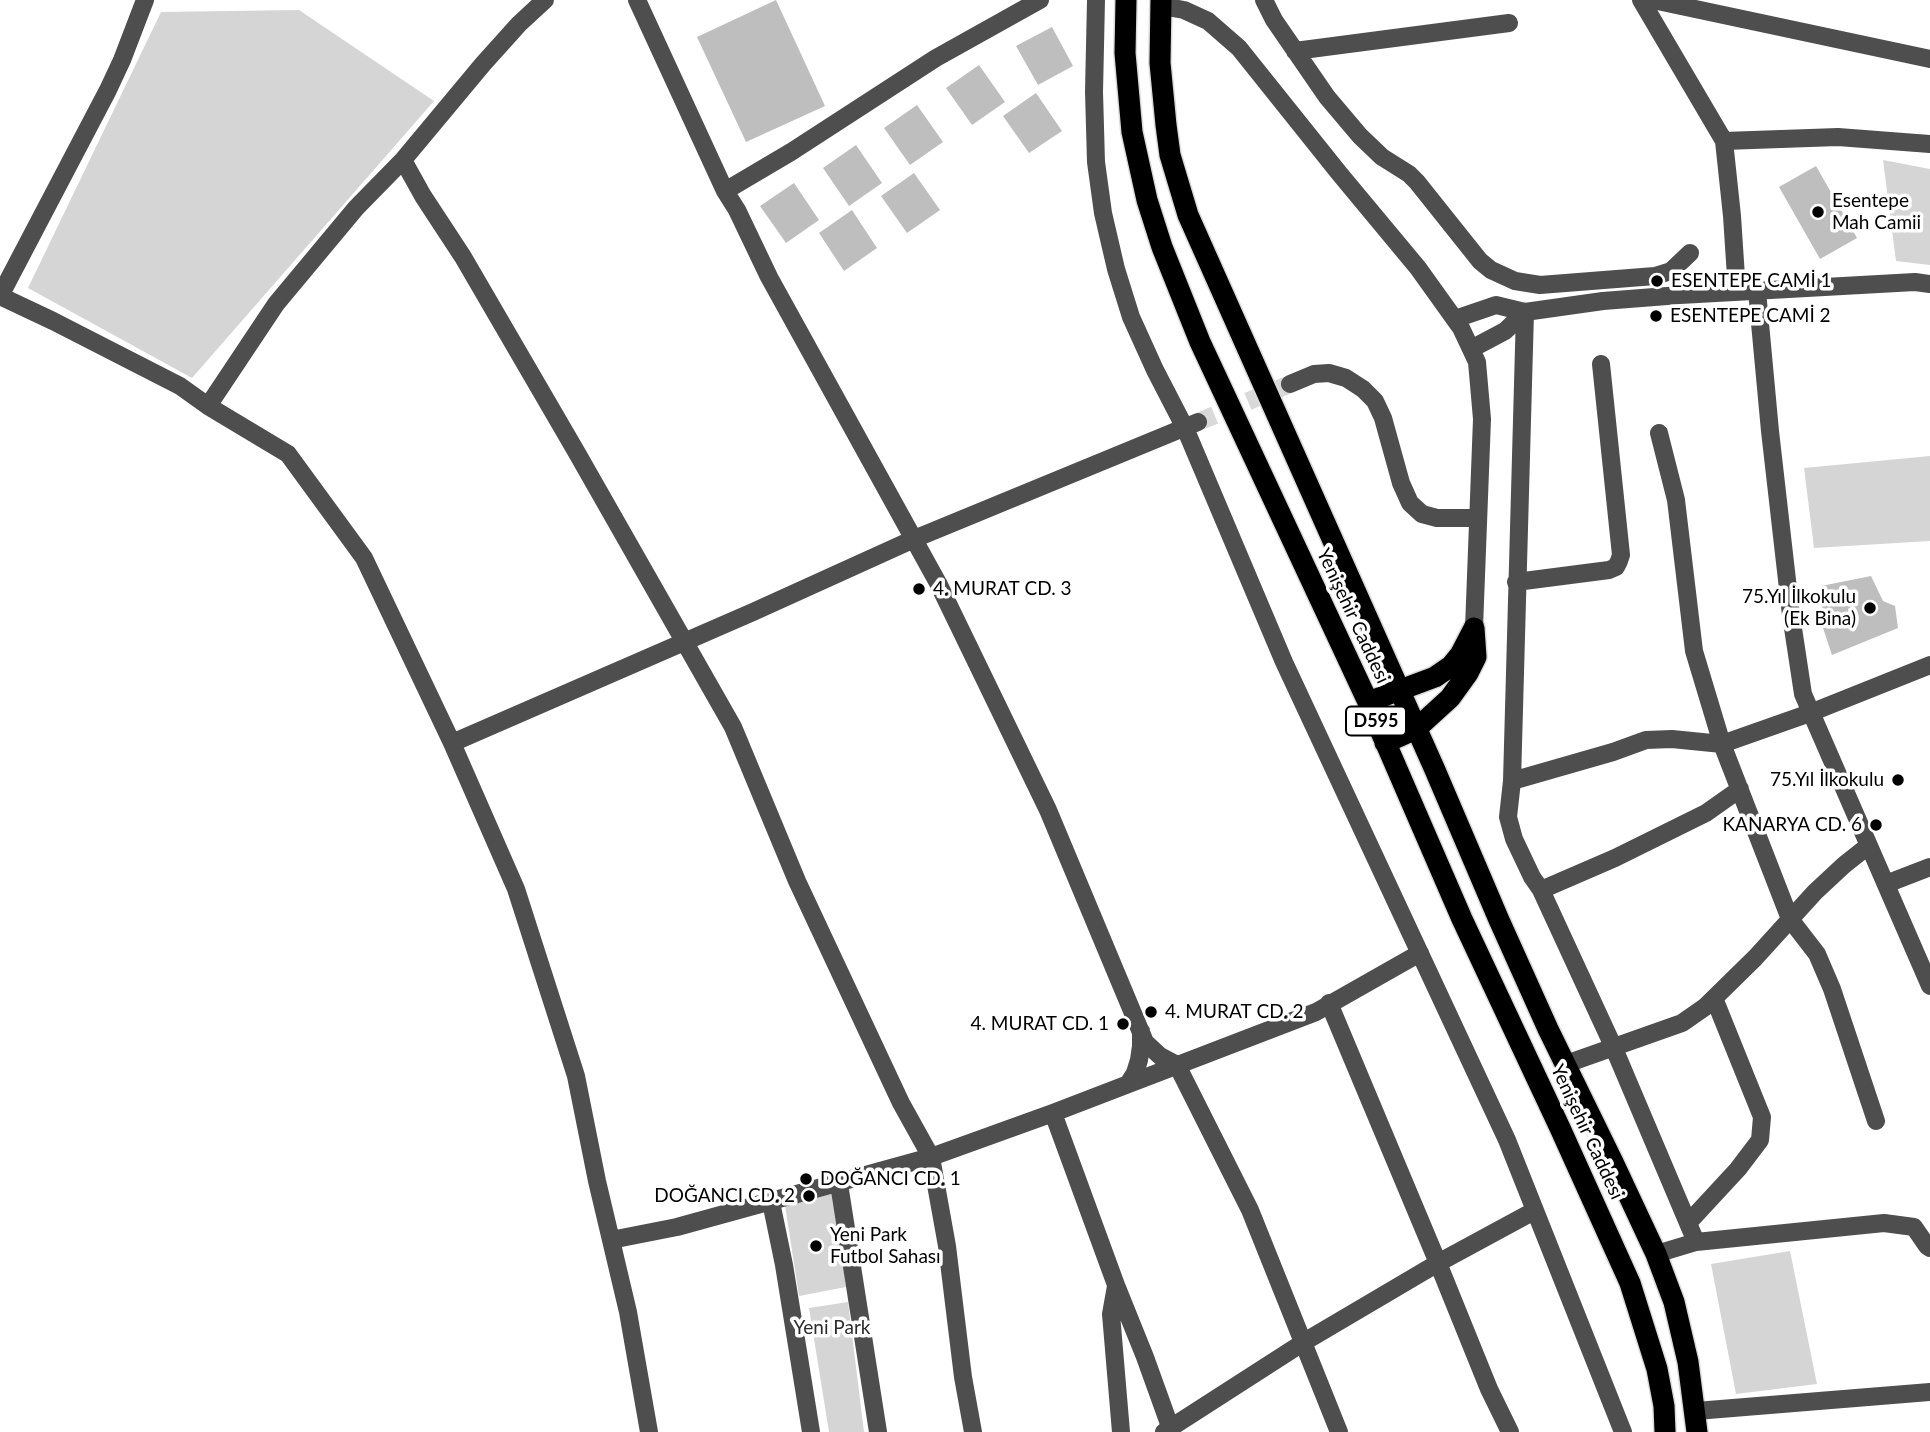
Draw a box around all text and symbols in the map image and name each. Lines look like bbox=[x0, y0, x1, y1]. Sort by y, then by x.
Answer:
place label: Esentepe Mah Camii bbox=[1832, 190, 1921, 234]
marker: Esentepe Mah Camii bbox=[1810, 204, 1826, 220]
place label: ESENTEPE CAMİ 1 bbox=[1671, 270, 1832, 292]
marker: ESENTEPE CAMİ 1 bbox=[1649, 273, 1665, 289]
place label: ESENTEPE CAMİ 2 bbox=[1670, 305, 1831, 327]
marker: ESENTEPE CAMİ 2 bbox=[1648, 308, 1664, 324]
street label: Yenişehir Caddesi bbox=[1312, 545, 1394, 687]
place label: 4. MURAT CD. 3 bbox=[933, 578, 1072, 600]
marker: 4. MURAT CD. 3 bbox=[911, 581, 927, 597]
place label: 75.Yıl İlkokulu (Ek Bina) bbox=[1742, 586, 1856, 630]
marker: 75.Yıl İlkokulu (Ek Bina) bbox=[1862, 600, 1878, 616]
road number: D595 bbox=[1346, 706, 1406, 736]
place label: 75.Yıl İlkokulu bbox=[1770, 769, 1884, 791]
marker: 75.Yıl İlkokulu bbox=[1890, 772, 1906, 788]
place label: KANARYA CD. 6 bbox=[1722, 814, 1862, 836]
marker: KANARYA CD. 6 bbox=[1868, 817, 1884, 833]
place label: 4. MURAT CD. 2 bbox=[1165, 1001, 1304, 1023]
marker: 4. MURAT CD. 2 bbox=[1143, 1004, 1159, 1020]
place label: 4. MURAT CD. 1 bbox=[970, 1013, 1109, 1035]
marker: 4. MURAT CD. 1 bbox=[1115, 1016, 1131, 1032]
street label: Yenişehir Caddesi bbox=[1546, 1061, 1628, 1203]
place label: DOĞANCI CD. 1 bbox=[820, 1168, 961, 1190]
marker: DOĞANCI CD. 1 bbox=[798, 1171, 814, 1187]
place label: DOĞANCI CD. 2 bbox=[654, 1185, 795, 1207]
marker: DOĞANCI CD. 2 bbox=[801, 1188, 817, 1204]
place label: Yeni Park Futbol Sahası bbox=[830, 1224, 941, 1268]
marker: Yeni Park Futbol Sahası bbox=[808, 1238, 824, 1254]
park label: Yeni Park bbox=[794, 1317, 870, 1339]

